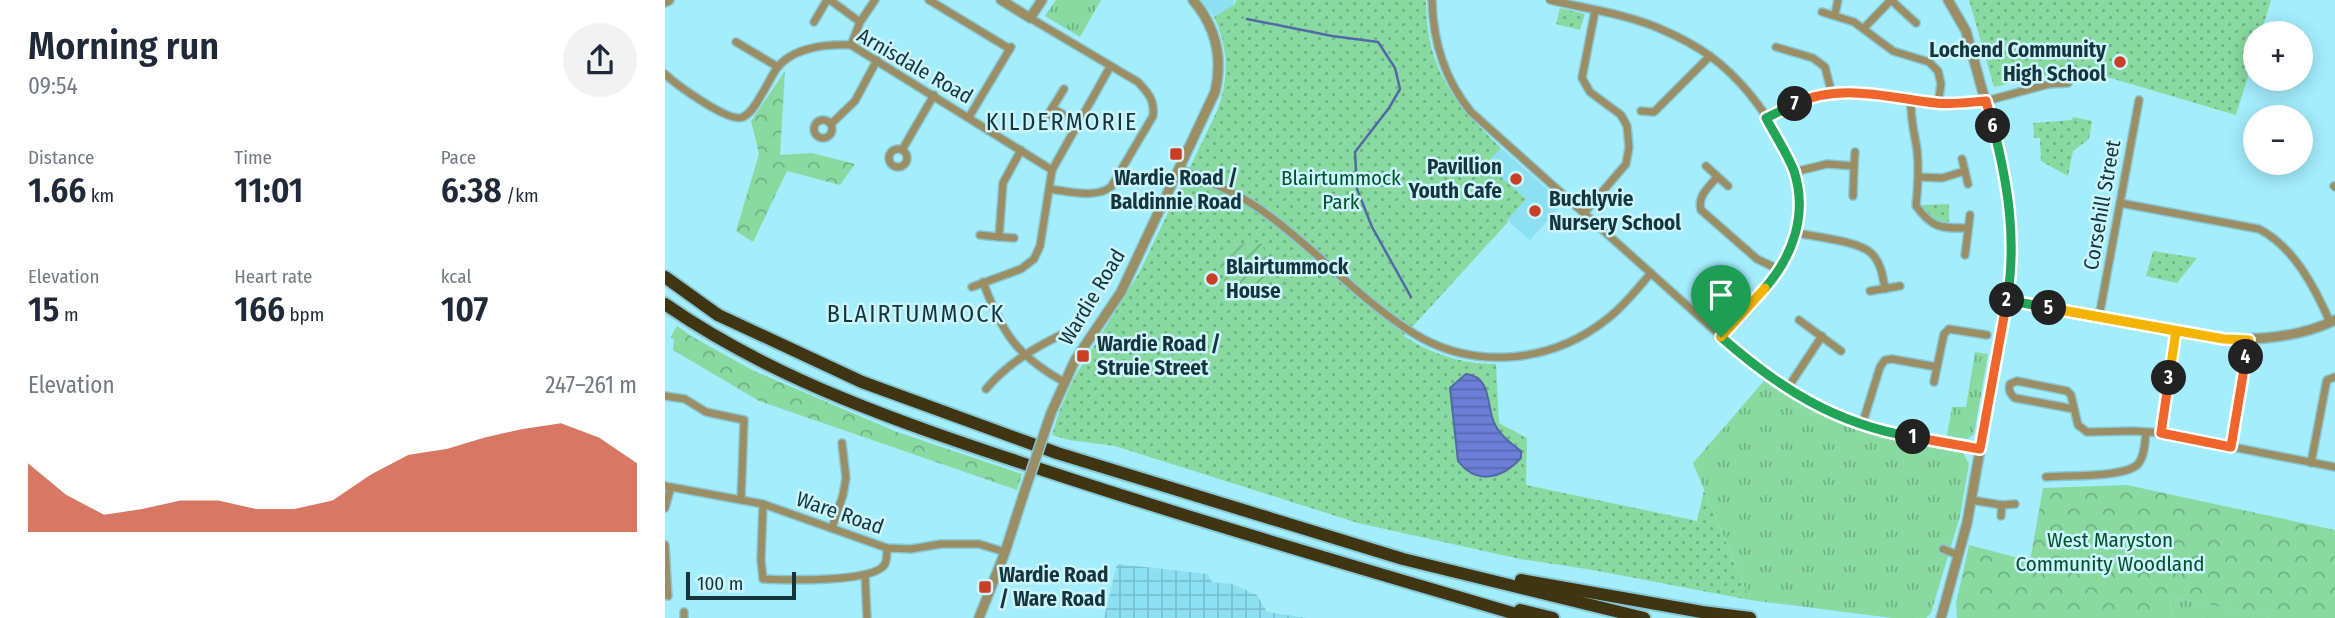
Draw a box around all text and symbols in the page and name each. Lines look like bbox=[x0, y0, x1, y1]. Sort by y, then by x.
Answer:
map controls bbox=[2243, 21, 2313, 175]
button: + bbox=[2243, 21, 2313, 91]
street label: Arnisdale Road bbox=[852, 22, 978, 110]
text: Morning run bbox=[28, 23, 219, 69]
button: share bbox=[563, 23, 637, 97]
place label: Lochend Community High School bbox=[1929, 37, 2107, 87]
marker: Lochend Community High School bbox=[2112, 54, 2128, 70]
text: 09:54 bbox=[28, 72, 78, 100]
pin: 7 bbox=[1777, 86, 1813, 122]
text: 7 bbox=[1790, 92, 1799, 115]
button: − bbox=[2243, 105, 2313, 175]
district label: KILDERMORIE bbox=[986, 108, 1138, 136]
pin: 6 bbox=[1975, 108, 2011, 144]
text: 6 bbox=[1988, 114, 1997, 137]
street label: Corsehill Street bbox=[2078, 138, 2126, 272]
text: Distance bbox=[28, 146, 95, 169]
text: Time bbox=[234, 146, 272, 169]
text: Pace bbox=[441, 146, 476, 169]
marker: Wardie Road / Baldinnie Road bbox=[1168, 146, 1184, 162]
place label: Pavillion Youth Cafe bbox=[1408, 154, 1502, 204]
place label: Wardie Road / Baldinnie Road bbox=[1110, 165, 1242, 215]
park label: Blairtummock Park bbox=[1281, 165, 1401, 215]
text: 1.66 bbox=[28, 169, 86, 211]
text: 11:01 bbox=[234, 169, 303, 211]
text: 6:38 bbox=[441, 169, 502, 211]
marker: Pavillion Youth Cafe bbox=[1508, 171, 1524, 187]
text: km bbox=[86, 184, 114, 207]
text: /km bbox=[502, 184, 539, 207]
place label: Buchlyvie Nursery School bbox=[1549, 186, 1681, 236]
marker: Buchlyvie Nursery School bbox=[1527, 203, 1543, 219]
street label: Wardie Road bbox=[1053, 244, 1131, 350]
place label: Blairtummock House bbox=[1226, 254, 1349, 304]
text: Elevation bbox=[28, 265, 100, 288]
text: Heart rate bbox=[234, 265, 312, 288]
text: kcal bbox=[441, 265, 471, 288]
pin bbox=[1691, 265, 1751, 337]
marker: Blairtummock House bbox=[1204, 271, 1220, 287]
icon: arrive bbox=[1702, 276, 1740, 314]
pin: 2 bbox=[1989, 282, 2025, 318]
text: 15 bbox=[28, 288, 59, 330]
text: 166 bbox=[234, 288, 285, 330]
text: 107 bbox=[441, 288, 488, 330]
text: 2 bbox=[2002, 288, 2011, 311]
pin: 5 bbox=[2031, 290, 2067, 326]
text: 5 bbox=[2044, 296, 2053, 319]
district label: BLAIRTUMMOCK bbox=[827, 300, 1005, 328]
text: m bbox=[59, 303, 79, 326]
text: bpm bbox=[285, 303, 324, 326]
place label: Wardie Road / Struie Street bbox=[1097, 331, 1221, 381]
pin: 4 bbox=[2229, 340, 2263, 374]
text: 4 bbox=[2241, 345, 2250, 368]
marker: Wardie Road / Struie Street bbox=[1075, 348, 1091, 364]
pin: 3 bbox=[2151, 360, 2187, 396]
text: 3 bbox=[2164, 366, 2173, 389]
text: Elevation bbox=[28, 371, 115, 399]
text: 247–261 m bbox=[545, 371, 637, 399]
pin: 1 bbox=[1895, 420, 1931, 454]
text: 1 bbox=[1908, 425, 1917, 448]
street label: Ware Road bbox=[793, 486, 887, 540]
park label: West Maryston Community Woodland bbox=[2016, 527, 2204, 577]
place label: Wardie Road / Ware Road bbox=[999, 562, 1108, 612]
scale bar bbox=[686, 569, 796, 601]
text: 100 m bbox=[697, 572, 743, 595]
marker: Wardie Road / Ware Road bbox=[977, 579, 993, 595]

